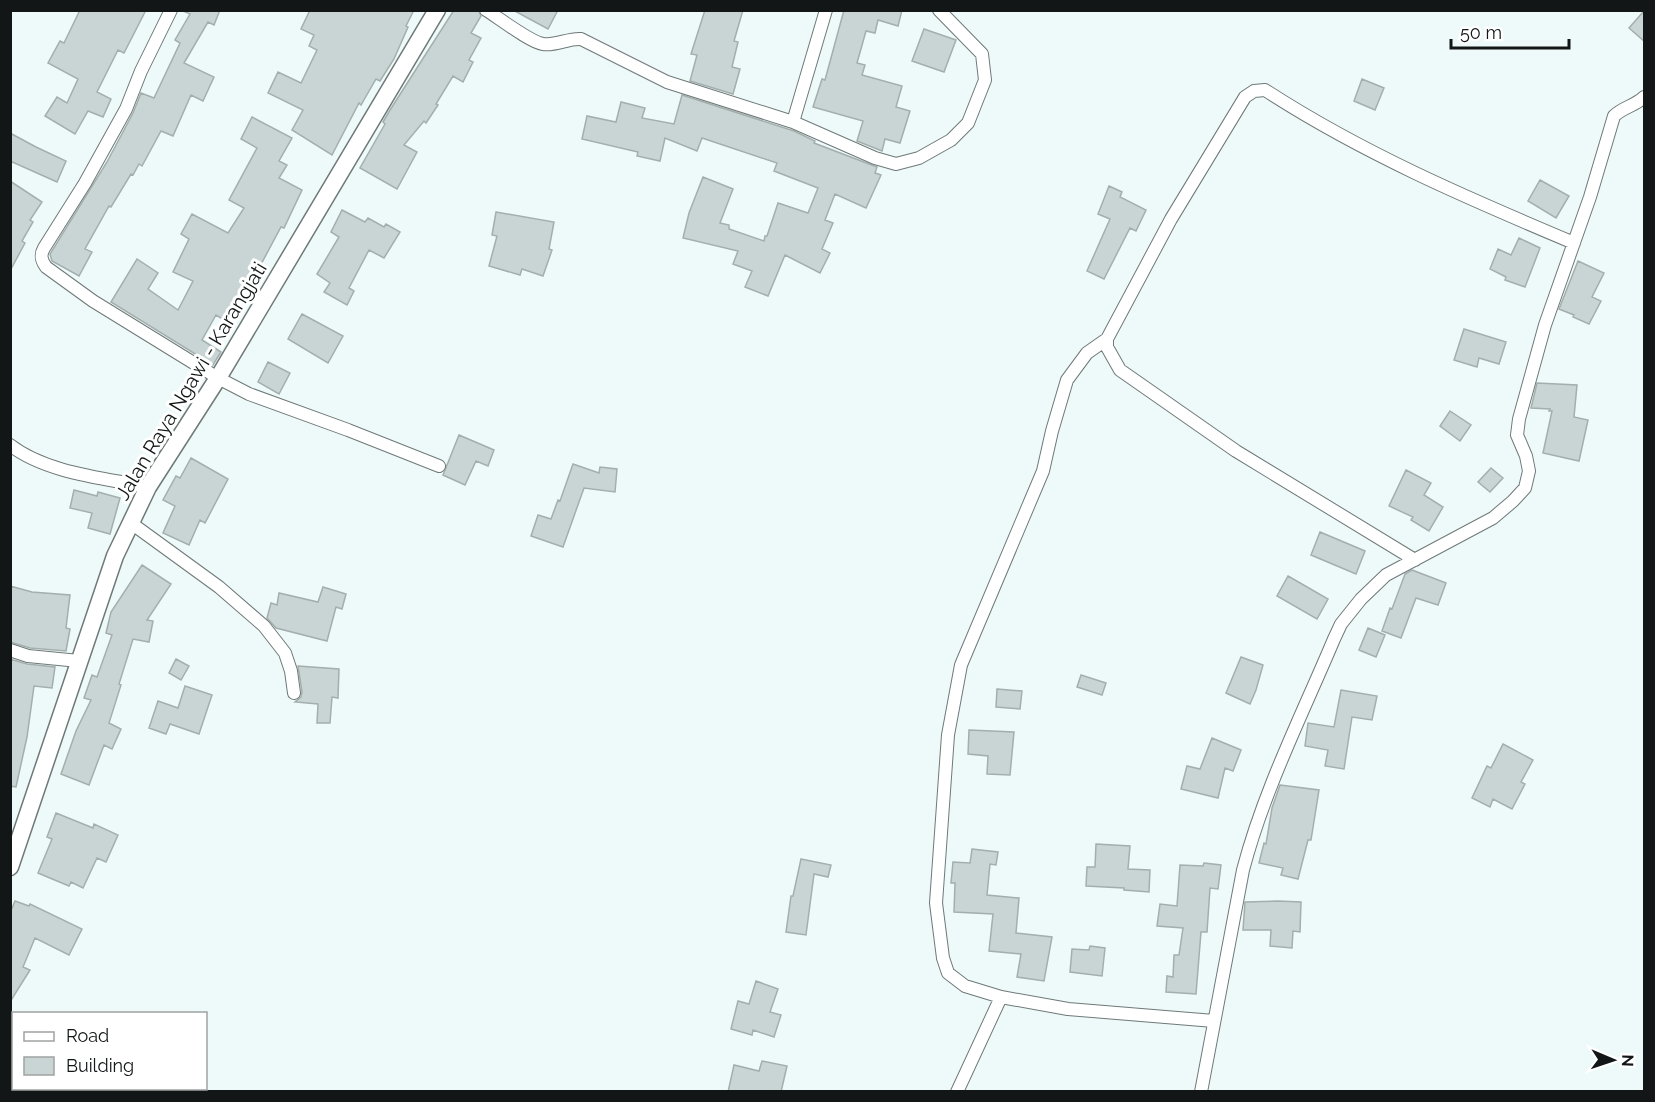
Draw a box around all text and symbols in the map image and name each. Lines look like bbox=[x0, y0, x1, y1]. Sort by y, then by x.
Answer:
scale bar bbox=[1451, 12, 1570, 50]
text: 50 m bbox=[1460, 22, 1502, 43]
street label: Jalan Raya Ngawi - Karangjati bbox=[110, 258, 272, 504]
legend bbox=[12, 1012, 207, 1090]
text: Road bbox=[66, 1025, 109, 1046]
north arrow bbox=[1583, 1030, 1643, 1090]
text: N bbox=[1618, 1054, 1637, 1067]
text: Building bbox=[66, 1055, 134, 1076]

